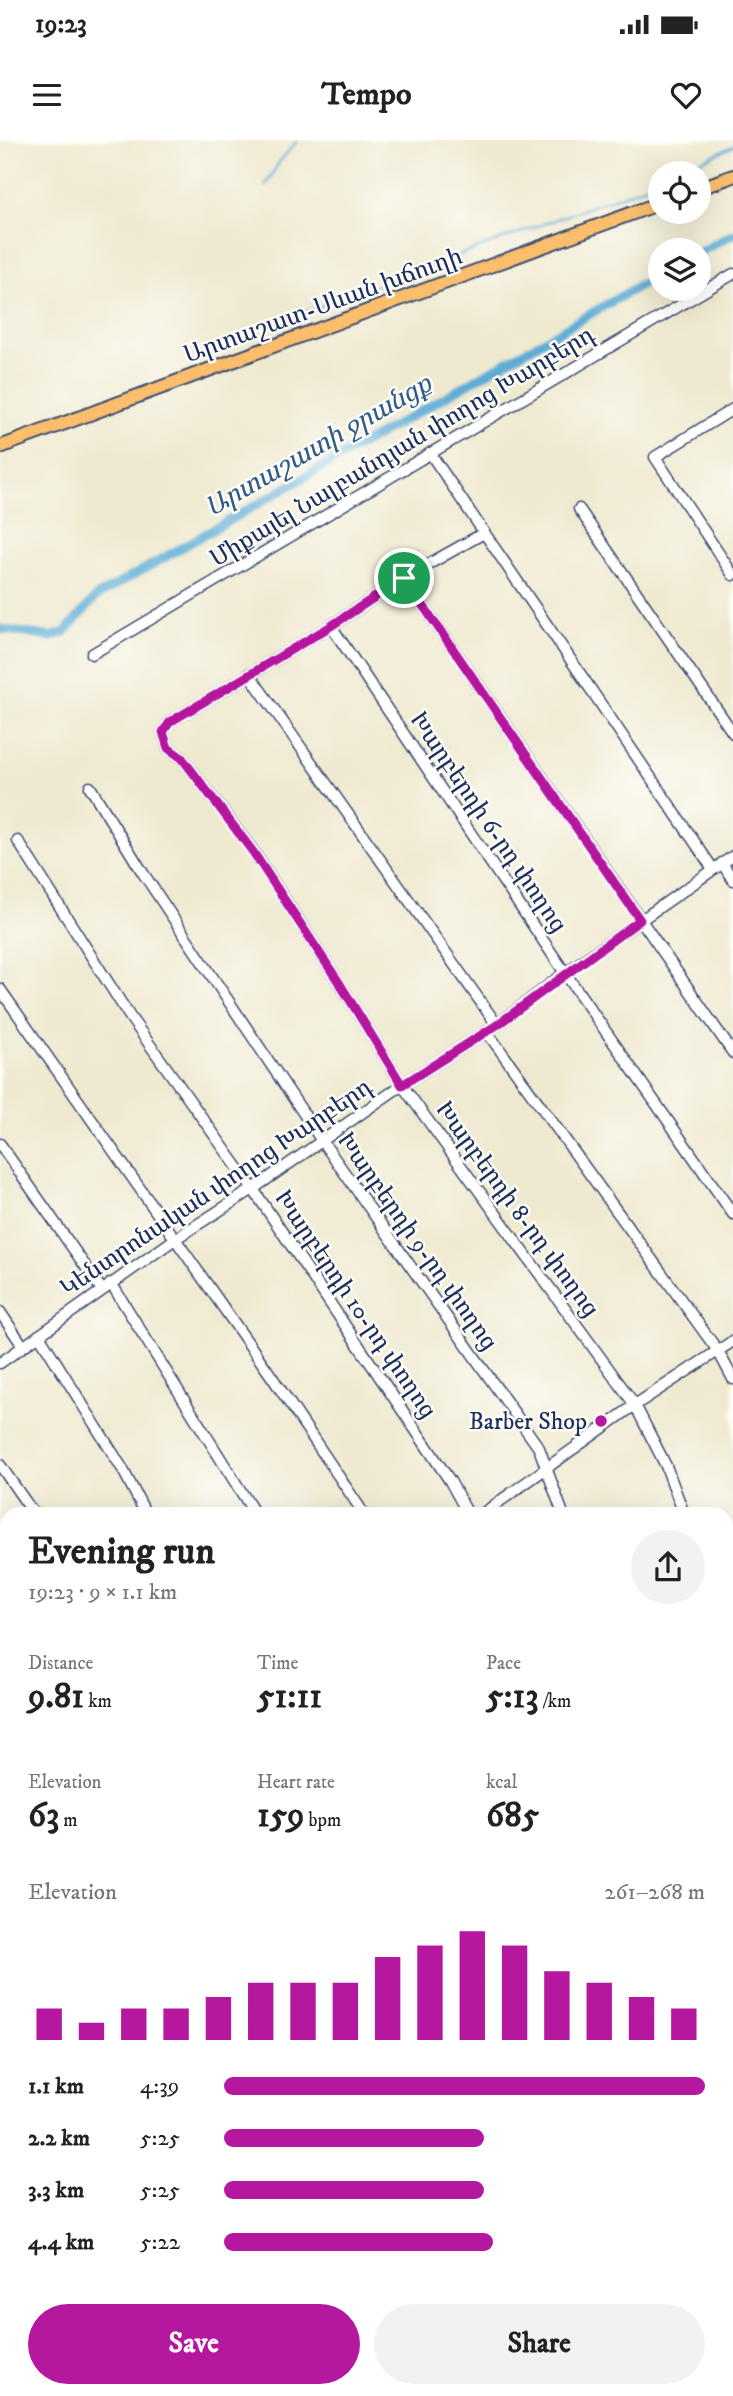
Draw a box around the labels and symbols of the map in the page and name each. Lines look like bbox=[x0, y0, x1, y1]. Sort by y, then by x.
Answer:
street label: Արտաշատ-Սևան խճուղի bbox=[180, 242, 467, 370]
street label: Միքայել Նալբանդյան փողոց Խարբերդ bbox=[205, 320, 600, 574]
water label: Արտաշատի ջրանցք bbox=[200, 367, 439, 525]
pin bbox=[374, 548, 434, 608]
street label: Խարբերդի 6-րդ փողոց bbox=[403, 707, 573, 939]
street label: Կենտրոնական փողոց Խարբերդ bbox=[55, 1072, 378, 1304]
street label: Խարբերդի 8-րդ փողոց bbox=[429, 1096, 606, 1323]
street label: Խարբերդի 9-րդ փողոց bbox=[331, 1127, 504, 1356]
street label: Խարբերդի 10-րդ փողոց bbox=[268, 1185, 443, 1424]
place label: Barber Shop bbox=[469, 1407, 587, 1437]
marker: Barber Shop bbox=[593, 1413, 609, 1429]

